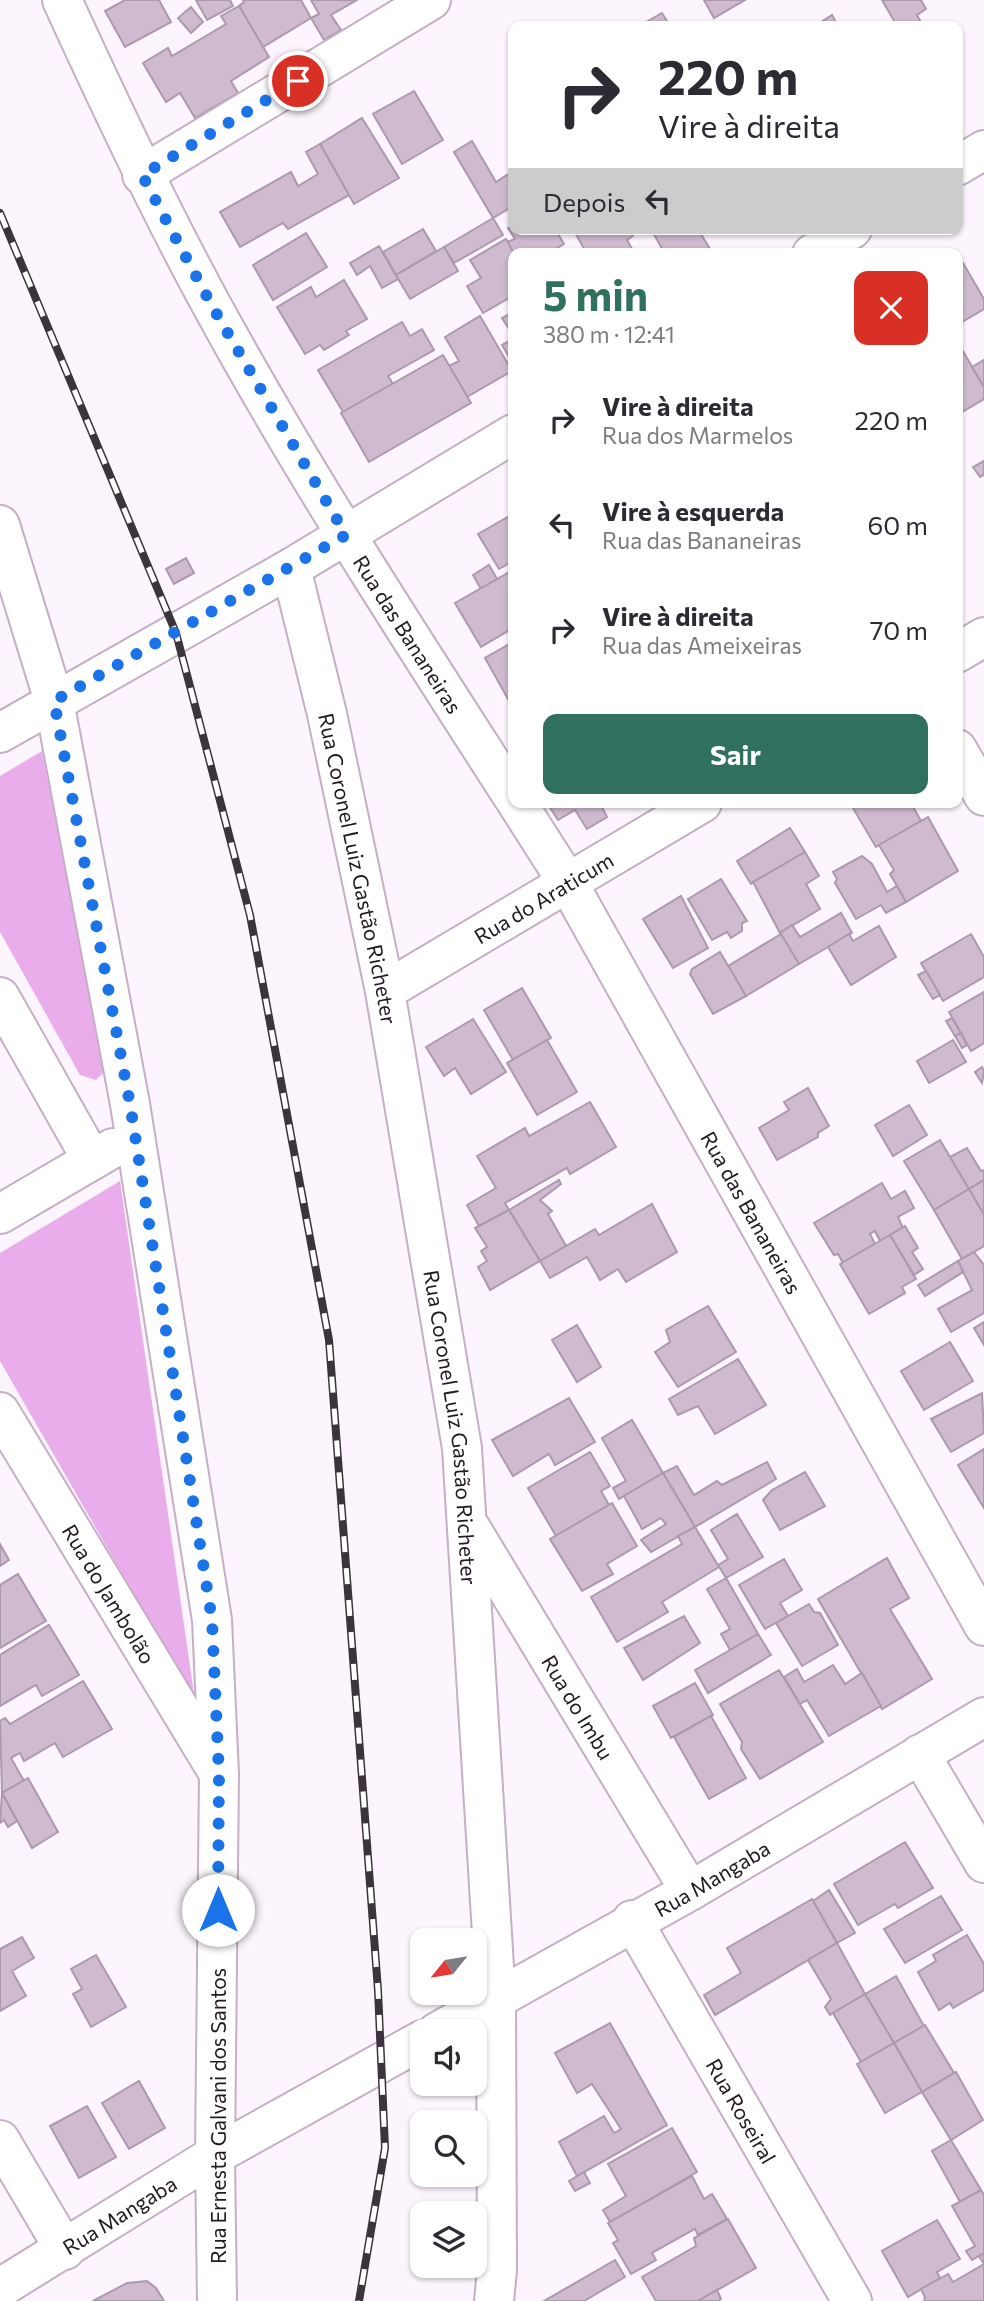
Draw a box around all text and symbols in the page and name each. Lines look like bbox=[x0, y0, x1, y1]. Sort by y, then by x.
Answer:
text: 220 m bbox=[658, 45, 798, 105]
icon: right bbox=[543, 49, 634, 140]
pin bbox=[268, 51, 328, 111]
icon: arrive bbox=[279, 62, 317, 100]
text: Vire à direita bbox=[658, 105, 840, 145]
icon: left bbox=[639, 182, 677, 220]
text: Depois bbox=[543, 186, 625, 217]
text: 5 min bbox=[543, 268, 648, 320]
button: close bbox=[854, 271, 928, 345]
text: 380 m · 12:41 bbox=[543, 320, 675, 348]
text: Vire à direita bbox=[602, 390, 754, 421]
icon: right bbox=[543, 401, 581, 439]
text: 220 m bbox=[855, 404, 928, 435]
text: Rua dos Marmelos bbox=[602, 421, 793, 449]
text: Vire à esquerda bbox=[602, 495, 784, 526]
icon: left bbox=[543, 506, 581, 544]
text: 60 m bbox=[868, 509, 928, 540]
text: Rua das Bananeiras bbox=[602, 526, 802, 554]
street label: Rua das Bananeiras bbox=[349, 550, 468, 717]
text: Vire à direita bbox=[602, 600, 754, 631]
icon: right bbox=[543, 611, 581, 649]
text: 70 m bbox=[870, 614, 928, 645]
text: Rua das Ameixeiras bbox=[602, 631, 802, 659]
street label: Rua Coronel Luiz Gastão Richeter bbox=[315, 710, 403, 1026]
button: Sair bbox=[543, 714, 928, 794]
street label: Rua do Araticum bbox=[469, 846, 617, 948]
street label: Rua das Bananeiras bbox=[697, 1126, 808, 1298]
street label: Rua Coronel Luiz Gastão Richeter bbox=[420, 1268, 483, 1585]
street label: Rua do Jambolão bbox=[58, 1519, 162, 1668]
street label: Rua do Imbu bbox=[537, 1650, 620, 1764]
street label: Rua Mangaba bbox=[650, 1834, 774, 1921]
position arrow bbox=[181, 1873, 255, 1947]
north arrow bbox=[410, 1928, 486, 2006]
map controls bbox=[410, 1928, 487, 2278]
street label: Rua Ernesta Galvani dos Santos bbox=[205, 1968, 230, 2264]
button: sound bbox=[410, 2019, 487, 2096]
street label: Rua Roseiral bbox=[702, 2054, 782, 2167]
button: search bbox=[410, 2110, 487, 2187]
street label: Rua Mangaba bbox=[58, 2170, 181, 2259]
button: layers bbox=[410, 2201, 487, 2278]

